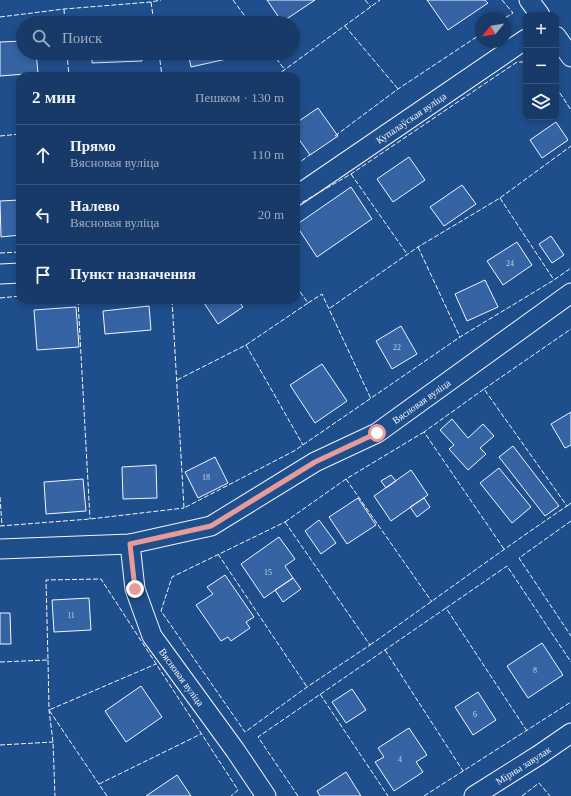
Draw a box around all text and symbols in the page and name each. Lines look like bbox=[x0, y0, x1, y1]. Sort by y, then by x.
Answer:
north arrow bbox=[475, 12, 511, 48]
map controls bbox=[523, 12, 559, 120]
button: + bbox=[523, 12, 559, 48]
search box bbox=[16, 16, 300, 60]
icon: search bbox=[30, 27, 52, 49]
text: Поиск bbox=[62, 30, 102, 46]
button: − bbox=[523, 48, 559, 84]
button: layers bbox=[523, 84, 559, 120]
text: 2 мин bbox=[32, 88, 76, 107]
text: Пешком · 130 m bbox=[195, 90, 284, 105]
street label: Купалаўская вуліца bbox=[374, 90, 449, 146]
text: Прямо bbox=[70, 138, 116, 154]
icon: ahead bbox=[32, 144, 54, 166]
text: 110 m bbox=[252, 147, 284, 162]
text: Вясновая вуліца bbox=[70, 155, 159, 170]
text: Налево bbox=[70, 198, 120, 214]
icon: left bbox=[32, 204, 54, 226]
text: 20 m bbox=[258, 207, 284, 222]
text: Вясновая вуліца bbox=[70, 215, 159, 230]
house number: 24 bbox=[506, 259, 514, 268]
icon: arrive bbox=[32, 264, 54, 286]
text: Пункт назначения bbox=[70, 266, 196, 282]
house number: 22 bbox=[393, 343, 401, 352]
street label: Вясновая вуліца bbox=[390, 377, 453, 426]
route start bbox=[368, 424, 386, 442]
house number: 18 bbox=[202, 473, 210, 482]
house number: 15 bbox=[264, 568, 272, 577]
route end bbox=[126, 580, 144, 598]
house number: 11 bbox=[67, 611, 75, 620]
street label: Вясновая вуліца bbox=[157, 646, 206, 709]
house number: 8 bbox=[533, 666, 537, 675]
house number: 6 bbox=[473, 710, 477, 719]
street label: Мірны завулак bbox=[494, 744, 553, 787]
house number: 4 bbox=[398, 755, 402, 764]

